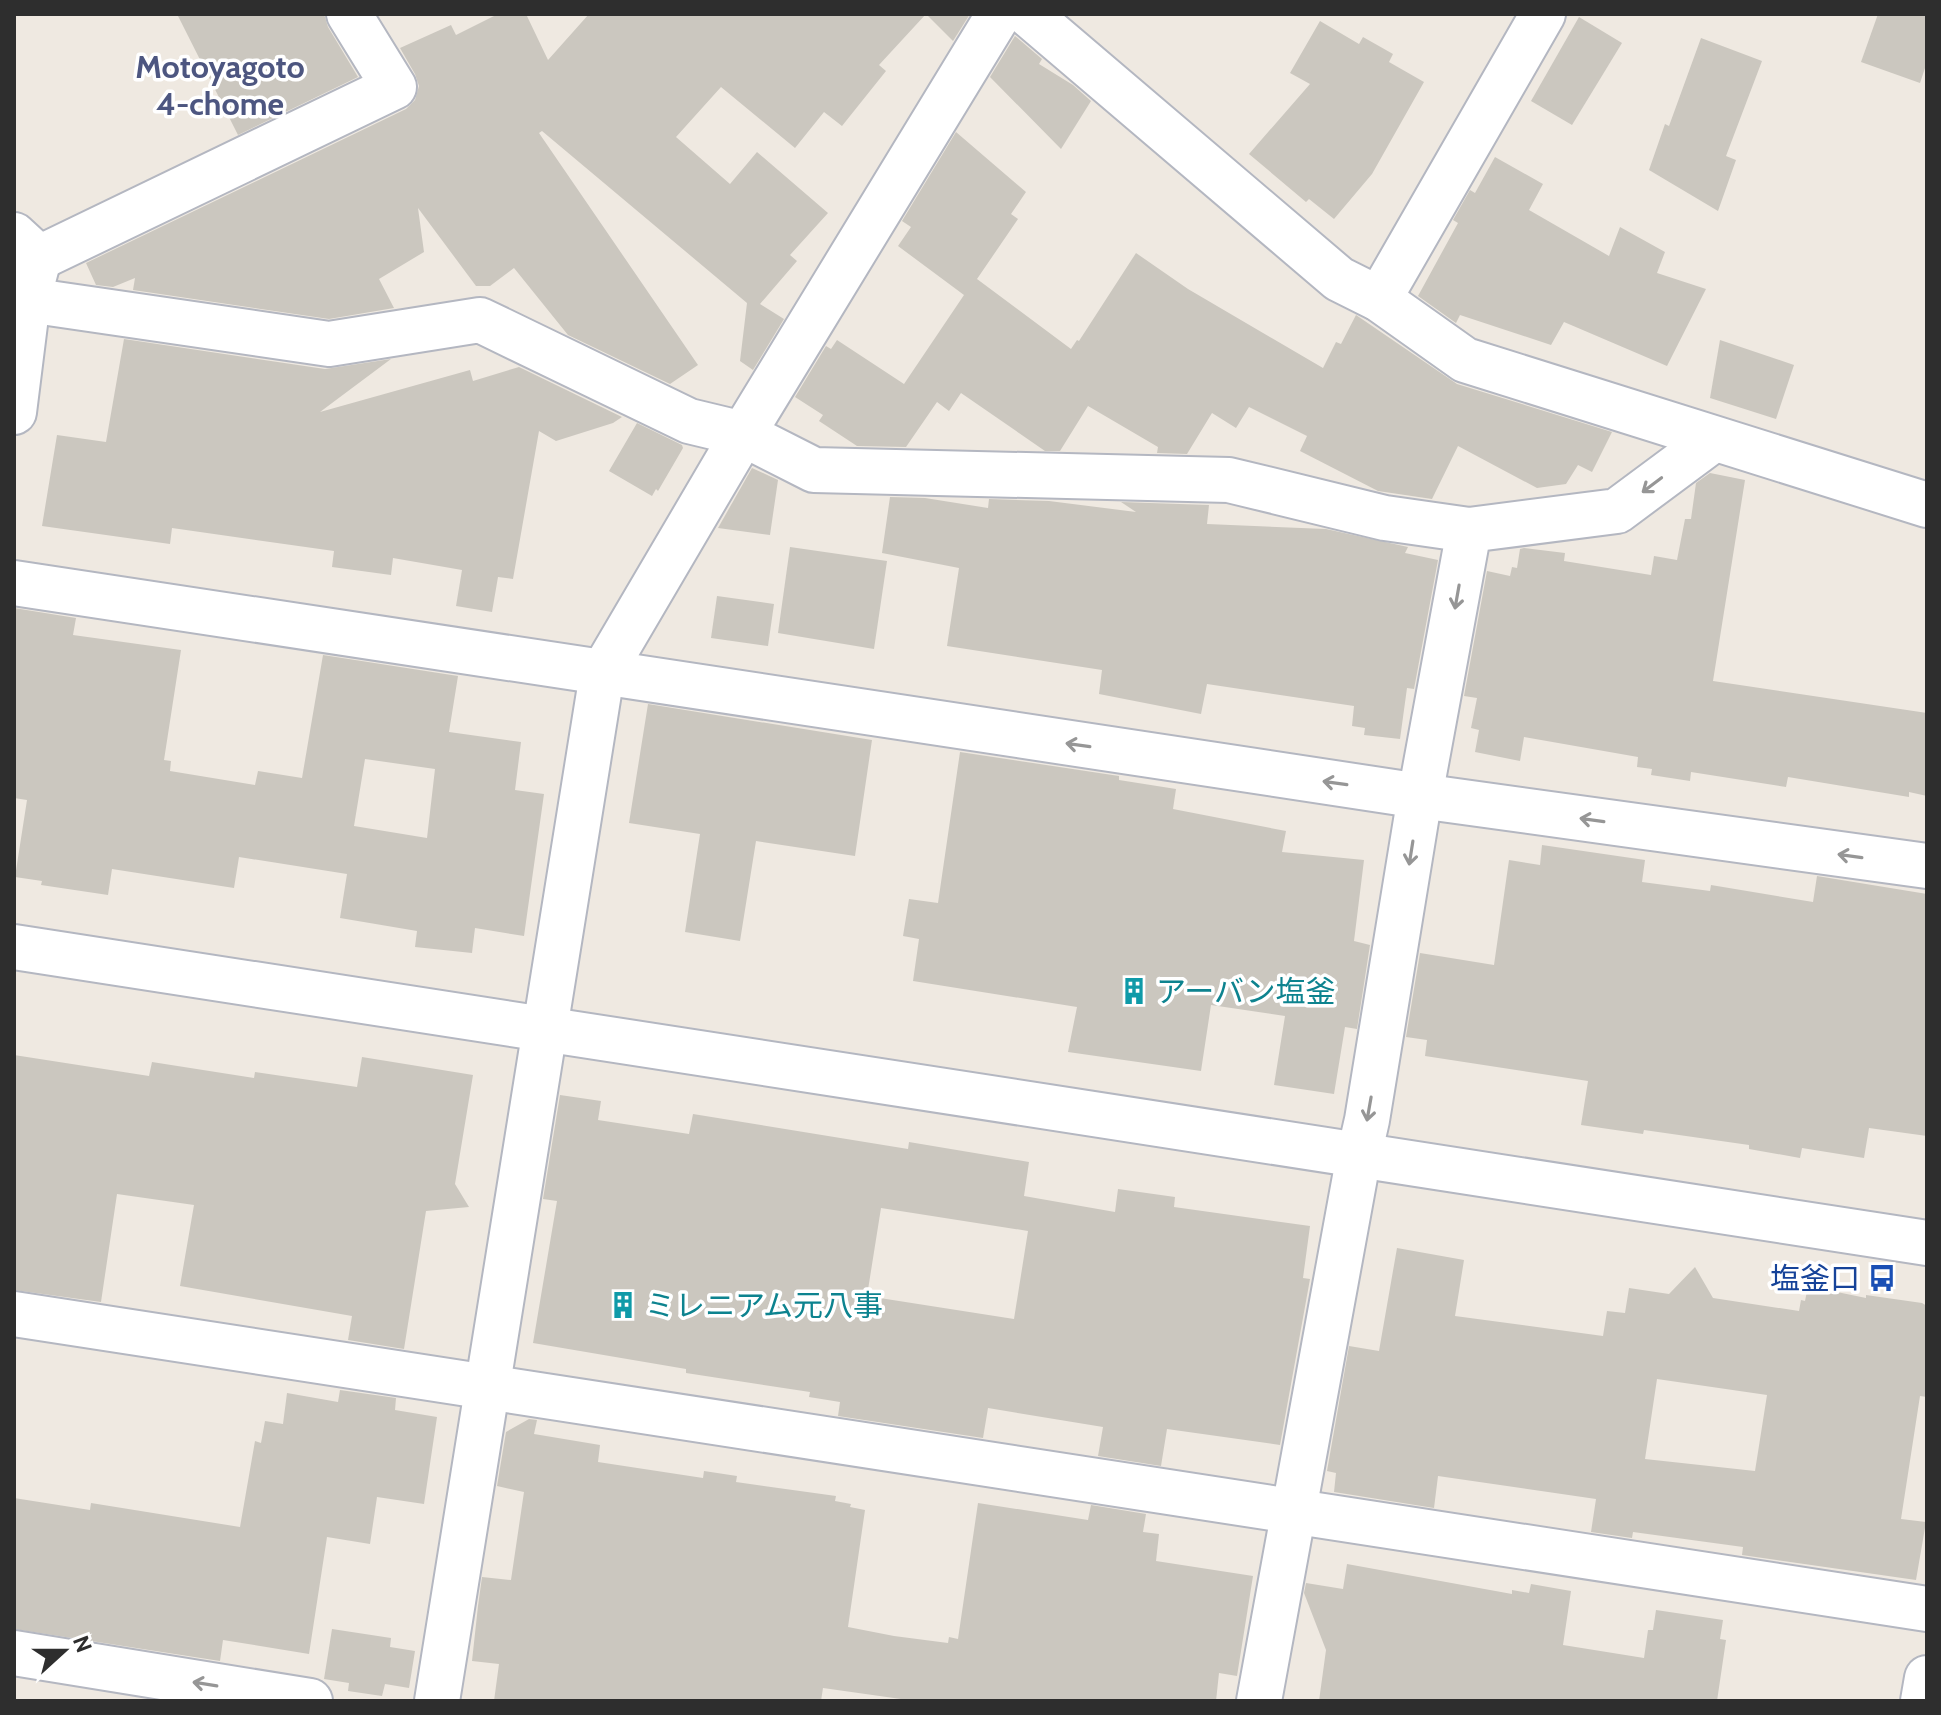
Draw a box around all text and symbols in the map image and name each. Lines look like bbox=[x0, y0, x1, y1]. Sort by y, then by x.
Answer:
district label: Motoyagoto 4-chome bbox=[135, 47, 305, 123]
one-way arrow bbox=[1642, 477, 1663, 494]
one-way arrow bbox=[1448, 583, 1463, 609]
one-way arrow bbox=[1066, 737, 1091, 752]
one-way arrow bbox=[1323, 775, 1348, 790]
one-way arrow bbox=[1580, 812, 1605, 827]
one-way arrow bbox=[1403, 839, 1418, 865]
one-way arrow bbox=[1838, 848, 1863, 863]
place label: アーバン塩釜 bbox=[1156, 973, 1335, 1010]
building icon: アーバン塩釜 bbox=[1119, 976, 1149, 1006]
one-way arrow bbox=[1361, 1096, 1376, 1121]
place label: 塩釜口 bbox=[1770, 1260, 1860, 1297]
bus stop icon: 塩釜口 bbox=[1867, 1263, 1897, 1293]
place label: ミレニアム元八事 bbox=[645, 1287, 883, 1324]
building icon: ミレニアム元八事 bbox=[608, 1290, 638, 1320]
north arrow bbox=[24, 1611, 104, 1691]
text: N bbox=[67, 1632, 98, 1656]
one-way arrow bbox=[193, 1676, 219, 1691]

